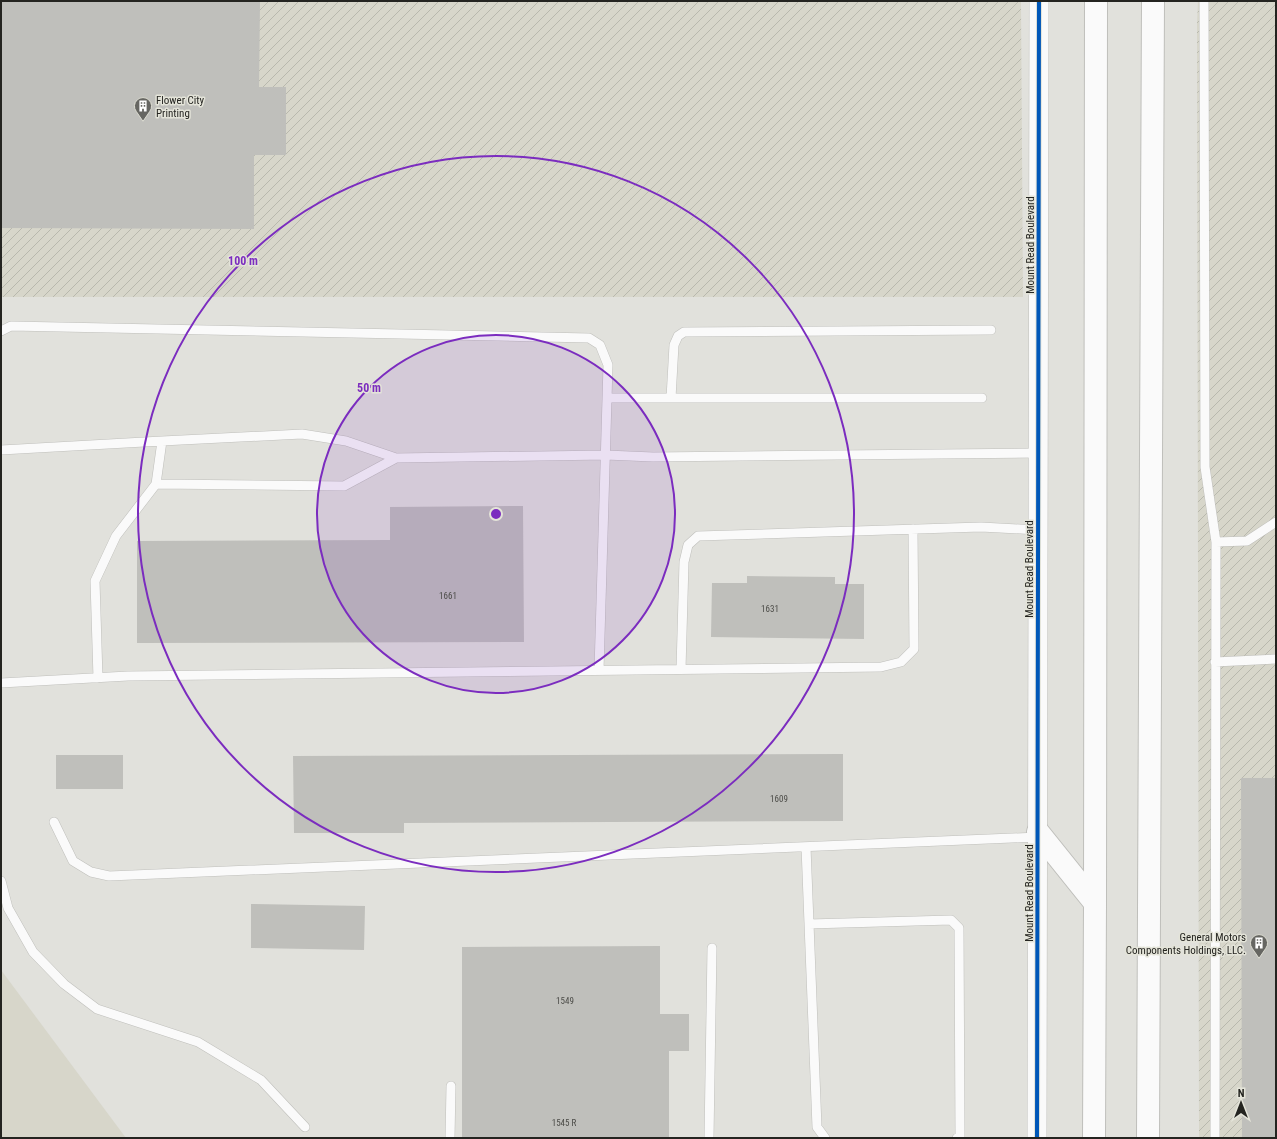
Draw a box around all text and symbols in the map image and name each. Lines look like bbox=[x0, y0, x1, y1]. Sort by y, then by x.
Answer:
place label: Flower City Printing bbox=[156, 94, 205, 120]
building icon: Flower City Printing bbox=[133, 96, 153, 121]
street label: Mount Read Boulevard bbox=[1024, 196, 1037, 294]
text: 100 m bbox=[228, 254, 258, 268]
text: 50 m bbox=[357, 381, 381, 395]
centre of rings bbox=[489, 507, 503, 521]
street label: Mount Read Boulevard bbox=[1023, 520, 1036, 618]
house number: 1661 bbox=[439, 591, 457, 601]
house number: 1631 bbox=[761, 604, 779, 614]
house number: 1609 bbox=[770, 794, 788, 804]
street label: Mount Read Boulevard bbox=[1023, 844, 1036, 942]
place label: General Motors Components Holdings, LLC. bbox=[1126, 931, 1246, 957]
building icon: General Motors Components Holdings, LLC. bbox=[1249, 933, 1269, 958]
house number: 1549 bbox=[556, 996, 574, 1006]
north arrow bbox=[1221, 1083, 1261, 1123]
text: N bbox=[1238, 1087, 1245, 1100]
house number: 1545 R bbox=[552, 1118, 577, 1128]

